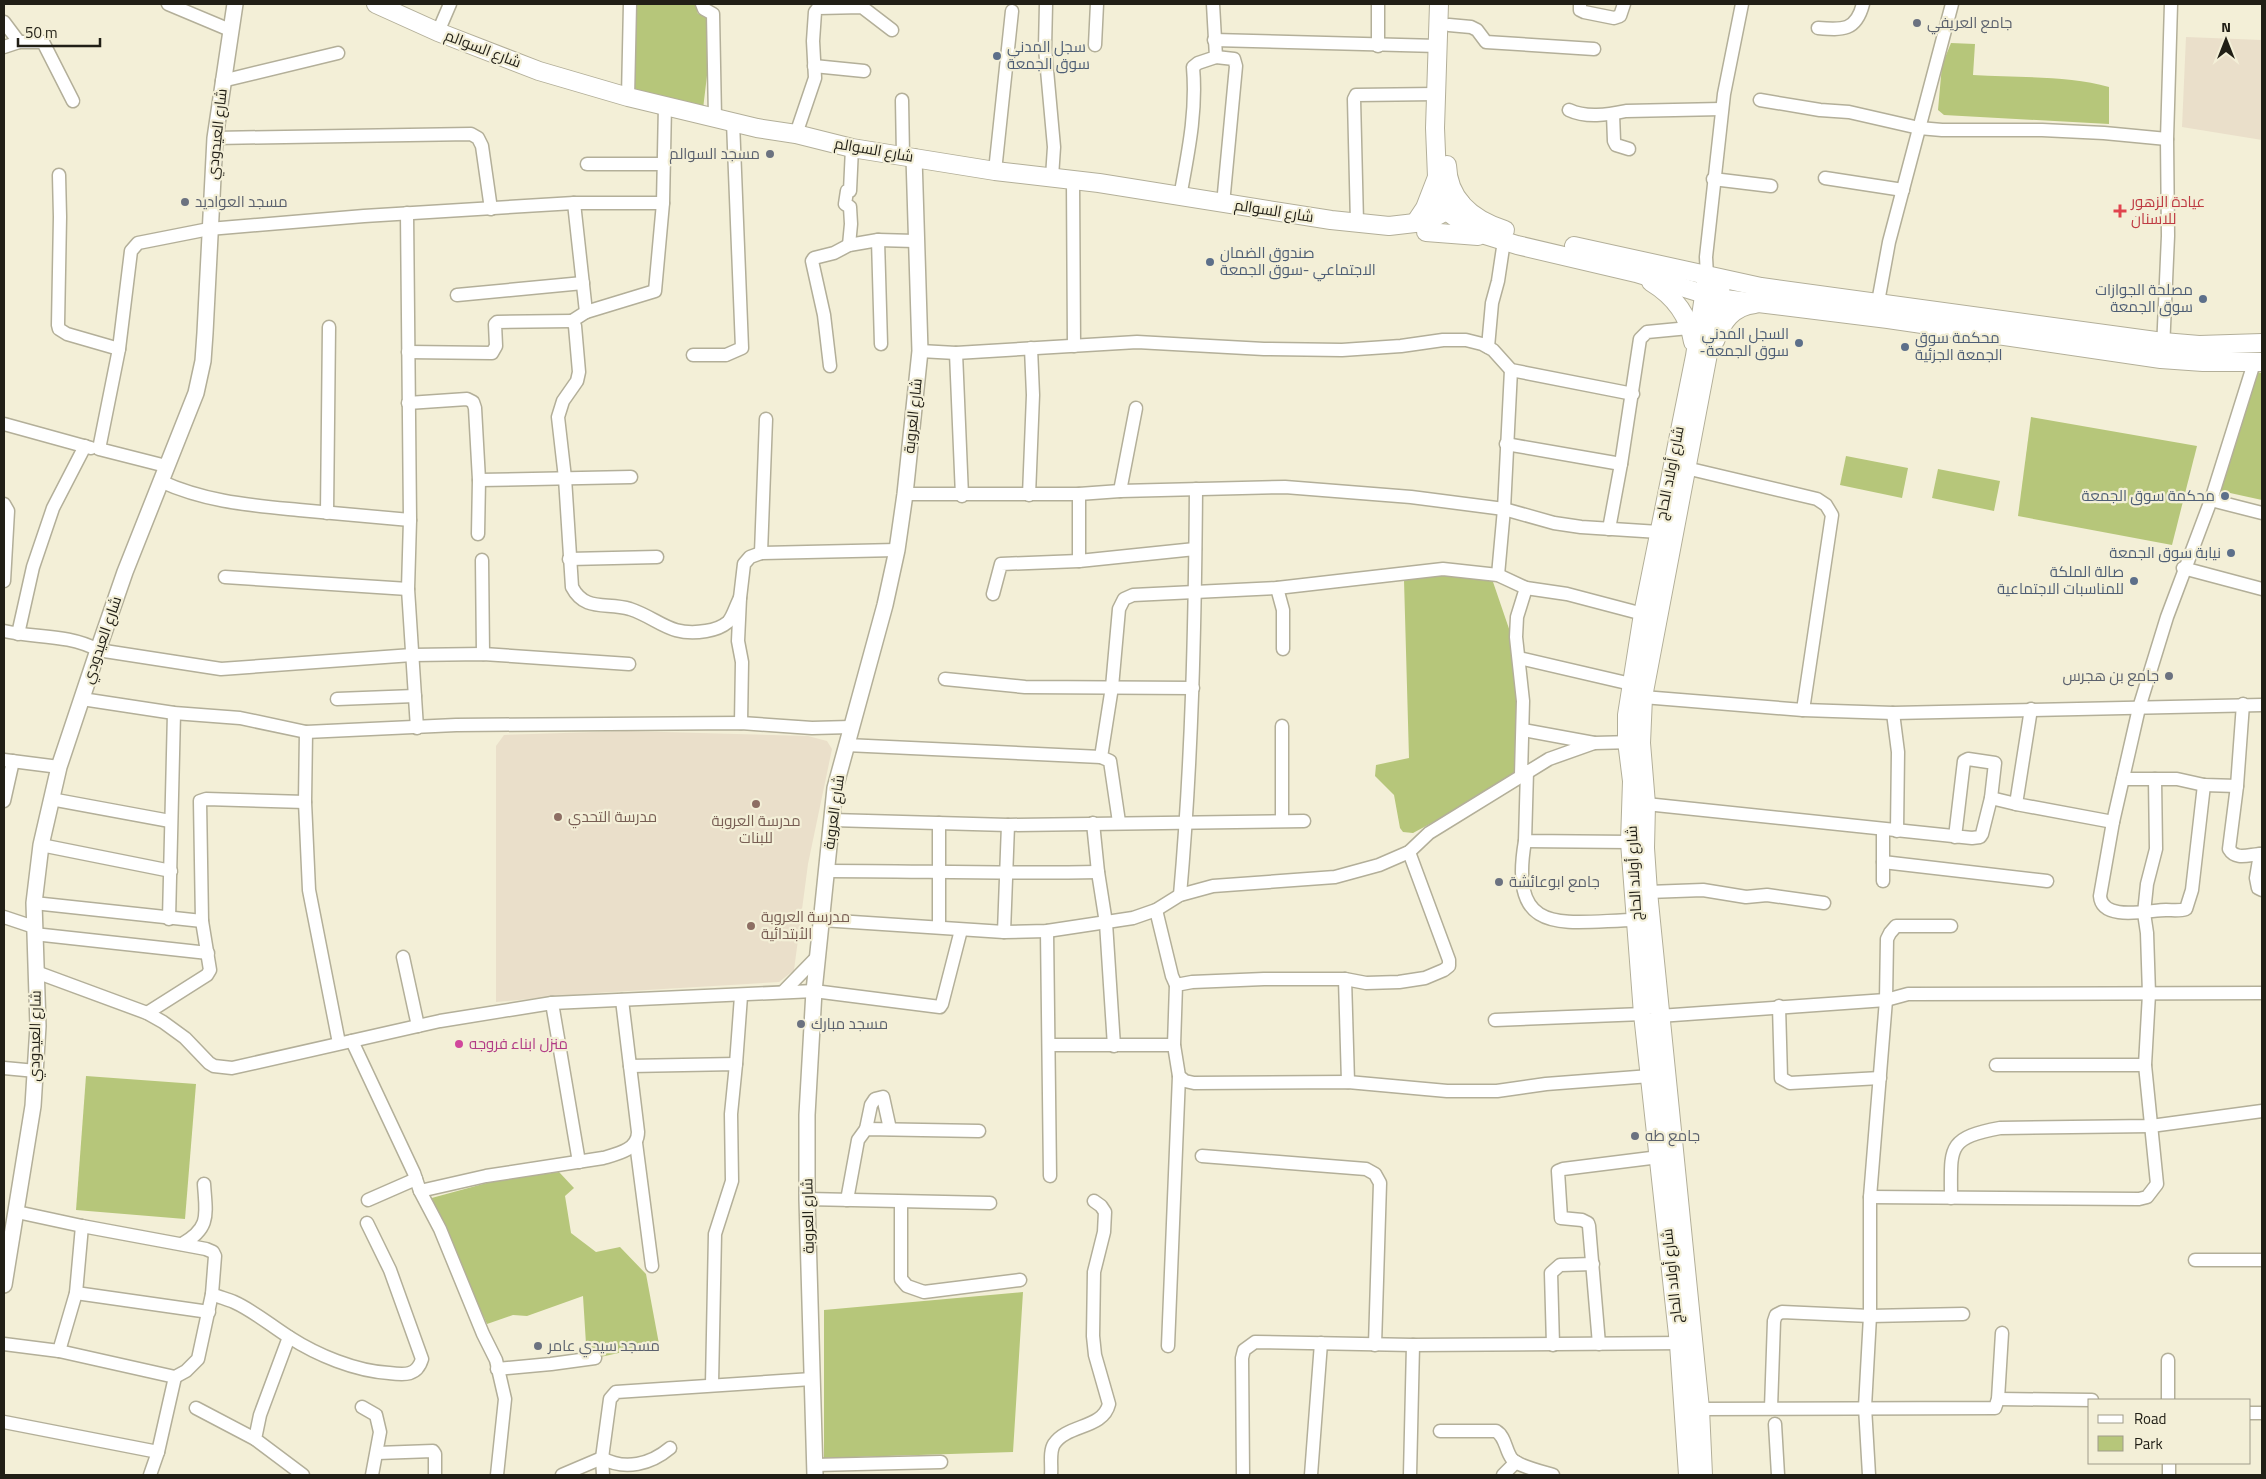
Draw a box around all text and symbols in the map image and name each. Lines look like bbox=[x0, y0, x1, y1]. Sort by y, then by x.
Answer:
place label: جامع العريفي bbox=[1927, 11, 2012, 35]
scale bar bbox=[18, 15, 100, 47]
north arrow bbox=[2201, 15, 2251, 65]
text: N bbox=[2221, 16, 2231, 37]
marker: جامع العريفي bbox=[1911, 17, 1923, 29]
text: 50 m bbox=[25, 21, 58, 44]
street label: شارع السوالم bbox=[442, 23, 525, 74]
place label: سجل المدني سوق الجمعة bbox=[1007, 35, 1090, 75]
marker: سجل المدني سوق الجمعة bbox=[991, 50, 1003, 62]
street label: شارع العيدودي bbox=[200, 87, 234, 181]
street label: شارع السوالم bbox=[833, 131, 916, 168]
place label: مسجد السوالم bbox=[669, 142, 760, 165]
marker: مسجد السوالم bbox=[764, 148, 776, 160]
place label: مسجد العواديد bbox=[195, 190, 288, 213]
place label: عيادة الزهور للاسنان bbox=[2130, 190, 2205, 230]
street label: شارع السوالم bbox=[1233, 193, 1315, 228]
marker: مسجد العواديد bbox=[179, 196, 191, 208]
marker: عيادة الزهور للاسنان bbox=[2113, 204, 2127, 218]
place label: صندوق الضمان الاجتماعي -سوق الجمعة bbox=[1220, 241, 1376, 282]
marker: صندوق الضمان الاجتماعي -سوق الجمعة bbox=[1204, 256, 1216, 268]
place label: مصلحة الجوازات سوق الجمعة bbox=[2095, 278, 2193, 318]
marker: مصلحة الجوازات سوق الجمعة bbox=[2197, 293, 2209, 305]
place label: السجل المدني -سوق الجمعة bbox=[1700, 322, 1789, 362]
place label: محكمة سوق الجمعة الجزئية bbox=[1915, 326, 2003, 366]
marker: السجل المدني -سوق الجمعة bbox=[1793, 337, 1805, 349]
marker: محكمة سوق الجمعة الجزئية bbox=[1899, 341, 1911, 353]
street label: شارع العروبة bbox=[897, 377, 928, 455]
street label: شارع أولاد الحاج bbox=[1649, 424, 1690, 522]
place label: محكمة سوق الجمعة bbox=[2081, 484, 2215, 507]
marker: محكمة سوق الجمعة bbox=[2219, 490, 2231, 502]
place label: نيابة سوق الجمعة bbox=[2109, 541, 2221, 564]
marker: نيابة سوق الجمعة bbox=[2225, 547, 2237, 559]
place label: صالة الملكة للمناسبات الاجتماعية bbox=[1997, 560, 2124, 600]
marker: صالة الملكة للمناسبات الاجتماعية bbox=[2128, 575, 2140, 587]
street label: شارع العيدودي bbox=[76, 593, 128, 687]
place label: جامع بن هجرس bbox=[2062, 664, 2159, 687]
marker: جامع بن هجرس bbox=[2163, 670, 2175, 682]
street label: شارع العروبة bbox=[817, 773, 850, 851]
marker: مدرسة العروبة للبنات bbox=[750, 798, 762, 810]
place label: مدرسة التحدي bbox=[568, 805, 657, 829]
place label: مدرسة العروبة للبنات bbox=[711, 809, 801, 849]
marker: مدرسة التحدي bbox=[552, 811, 564, 823]
street label: شارع أولاد الحاج bbox=[1620, 825, 1647, 921]
place label: جامع ابوعائشة bbox=[1509, 870, 1600, 893]
marker: جامع ابوعائشة bbox=[1493, 876, 1505, 888]
place label: مدرسة العروبة الأبتدائية bbox=[761, 905, 850, 945]
marker: مدرسة العروبة الأبتدائية bbox=[745, 920, 757, 932]
street label: شارع العيدودي bbox=[22, 990, 48, 1082]
place label: مسجد مبارك bbox=[811, 1012, 888, 1035]
marker: مسجد مبارك bbox=[795, 1018, 807, 1030]
place label: منزل ابناء فروجه bbox=[469, 1032, 568, 1055]
marker: منزل ابناء فروجه bbox=[453, 1038, 465, 1050]
place label: جامع طه bbox=[1645, 1124, 1700, 1147]
marker: جامع طه bbox=[1629, 1130, 1641, 1142]
street label: شارع العروبة bbox=[795, 1178, 820, 1254]
street label: شارع أولاد الحاج bbox=[1655, 1228, 1688, 1325]
place label: مسجد سيدي عامر bbox=[547, 1334, 660, 1358]
marker: مسجد سيدي عامر bbox=[532, 1340, 544, 1352]
legend bbox=[2088, 1399, 2251, 1464]
text: Road bbox=[2134, 1407, 2166, 1430]
text: Park bbox=[2134, 1432, 2163, 1455]

